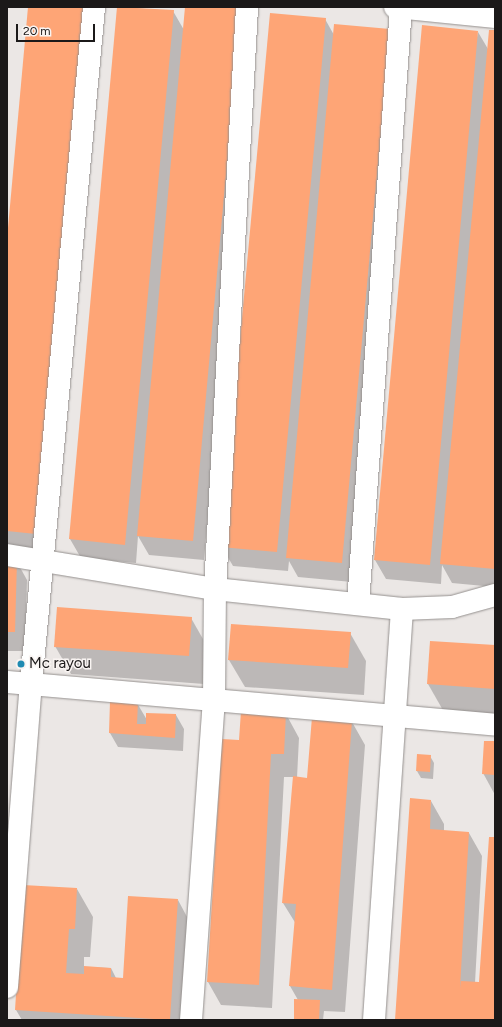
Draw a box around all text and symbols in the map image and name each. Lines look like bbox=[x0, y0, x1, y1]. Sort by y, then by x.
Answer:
scale bar bbox=[18, 16, 97, 42]
text: 20 m bbox=[23, 24, 51, 38]
place label: Mc rayou bbox=[29, 655, 91, 673]
marker: Mc rayou bbox=[16, 659, 26, 669]

